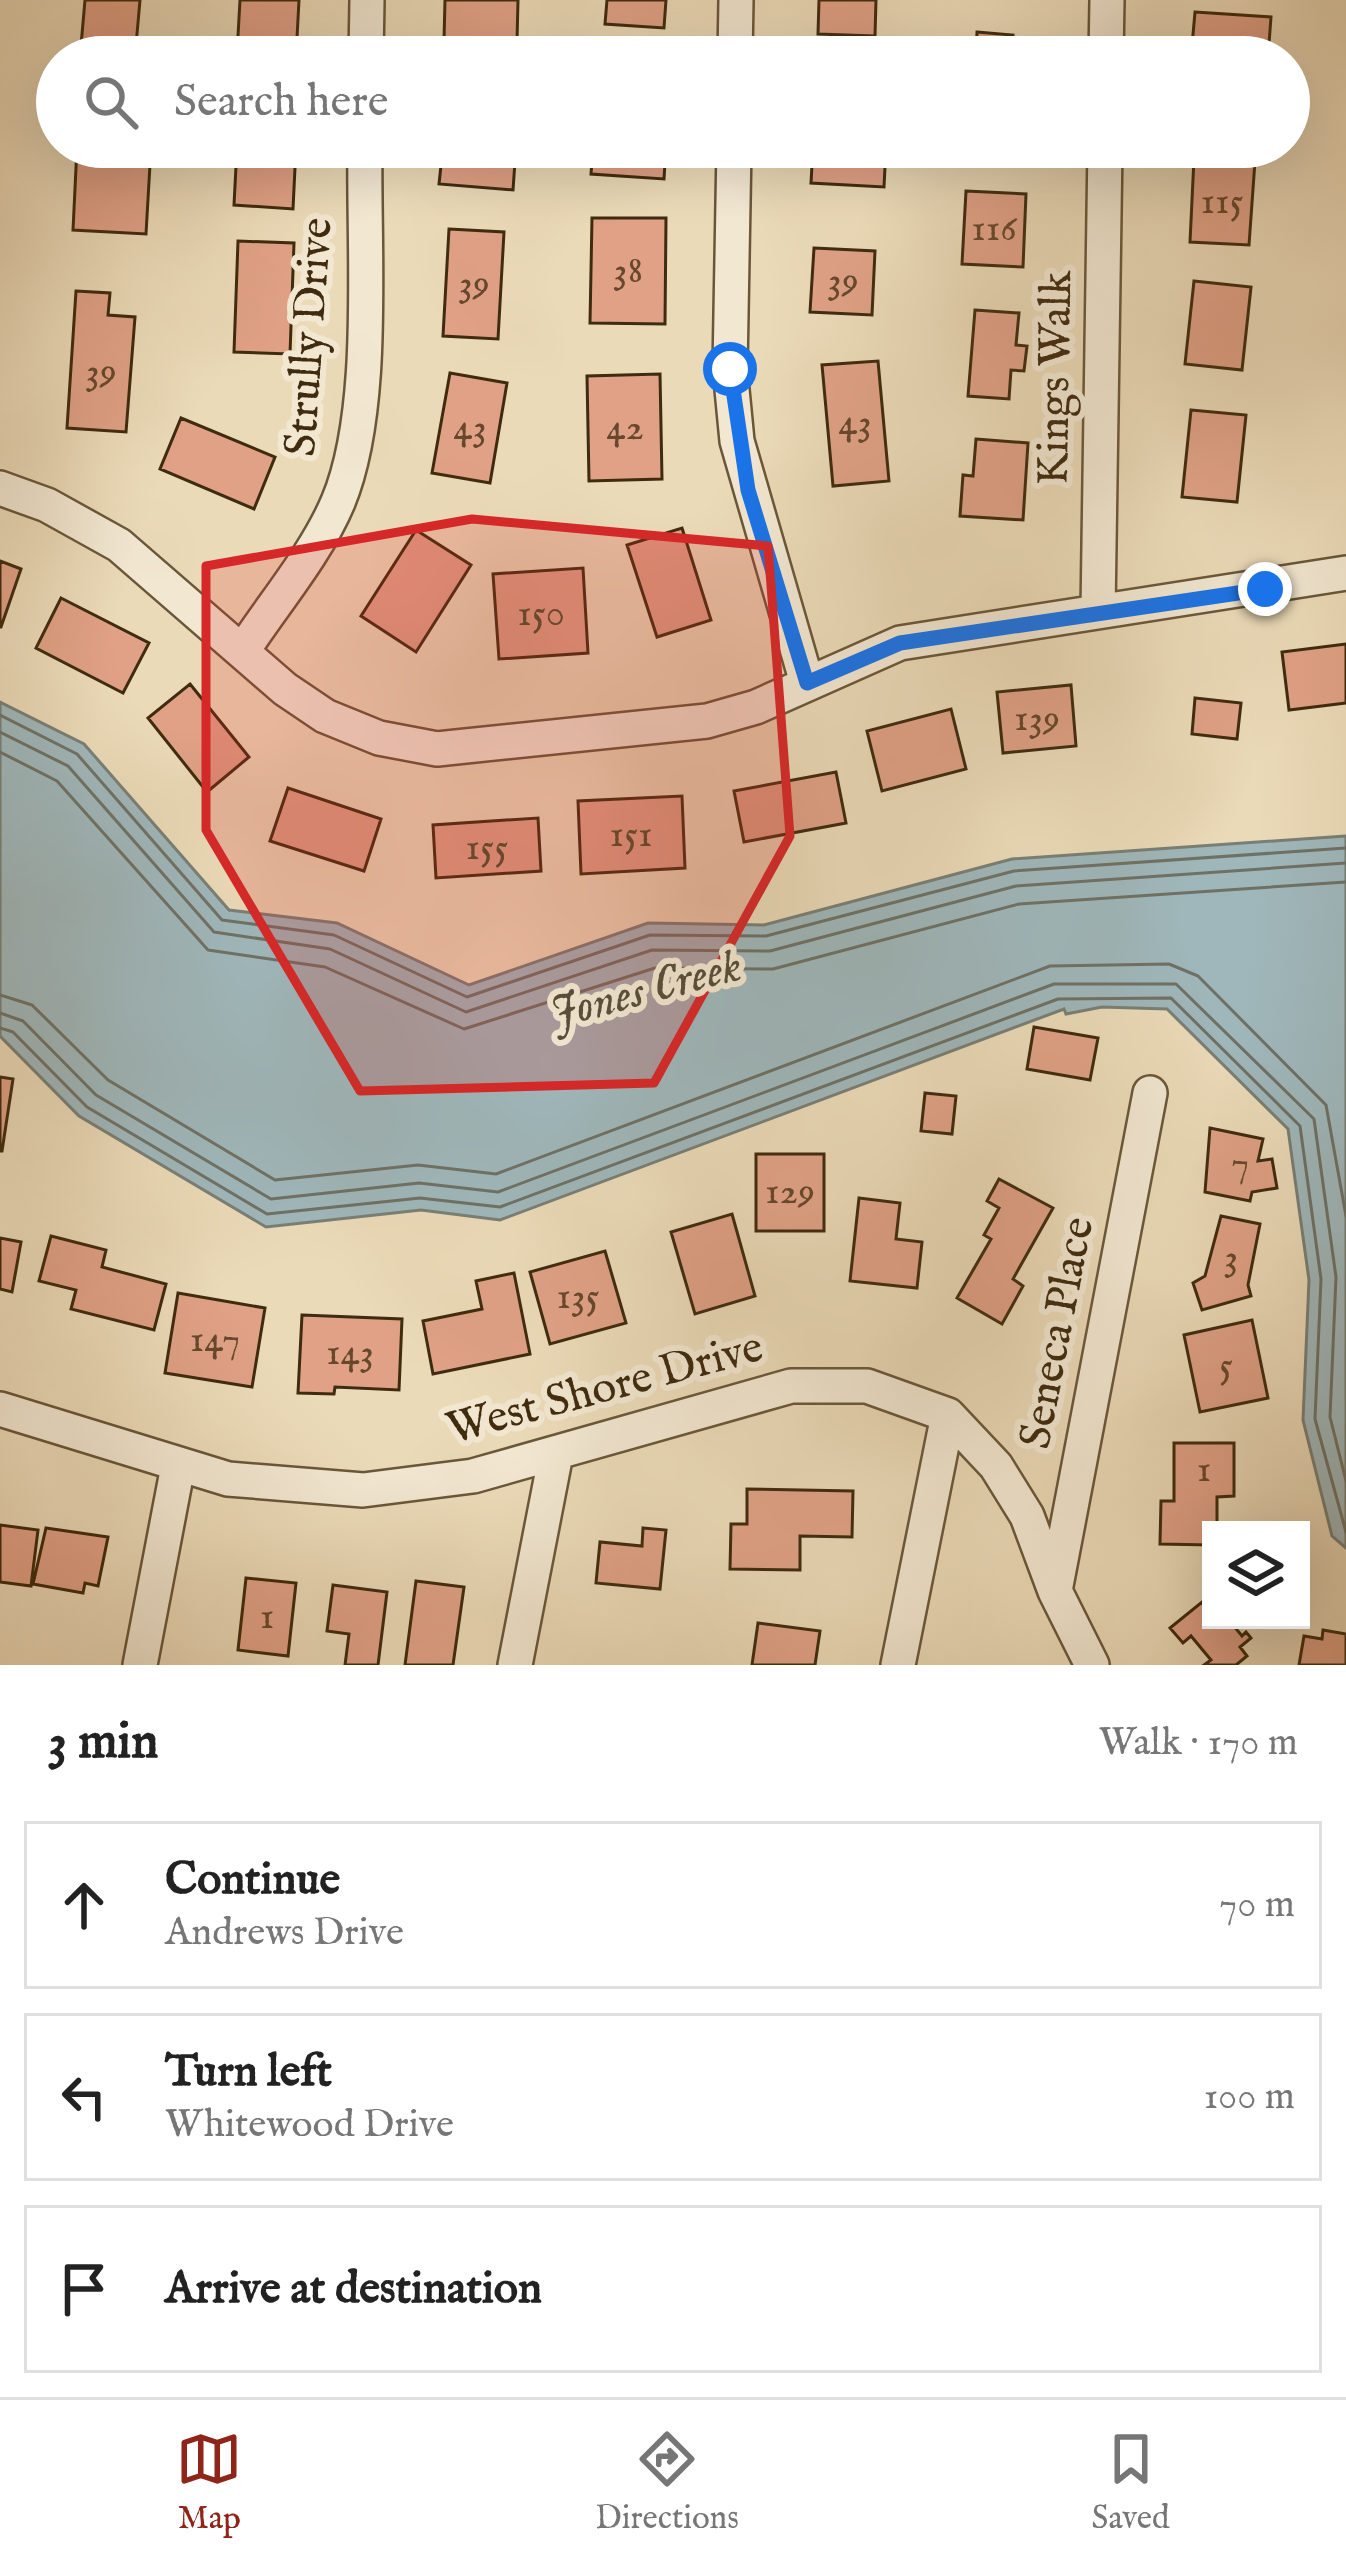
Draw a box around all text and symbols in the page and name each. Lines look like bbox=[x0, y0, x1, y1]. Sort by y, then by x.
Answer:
search box bbox=[36, 36, 1310, 168]
icon: search bbox=[78, 69, 144, 135]
text: Search here bbox=[174, 74, 388, 131]
house number: 115 bbox=[1200, 178, 1244, 227]
house number: 116 bbox=[971, 205, 1018, 254]
street label: Strully Drive bbox=[273, 216, 347, 458]
house number: 38 bbox=[613, 247, 643, 296]
house number: 39 bbox=[827, 257, 859, 306]
house number: 39 bbox=[458, 260, 490, 309]
street label: Kings Walk bbox=[1026, 269, 1086, 486]
route start bbox=[703, 342, 757, 396]
house number: 39 bbox=[85, 348, 117, 397]
house number: 43 bbox=[838, 399, 872, 448]
house number: 43 bbox=[453, 404, 487, 453]
house number: 42 bbox=[606, 404, 644, 453]
route end bbox=[1238, 562, 1292, 616]
house number: 150 bbox=[517, 590, 565, 639]
house number: 139 bbox=[1014, 695, 1060, 744]
house number: 151 bbox=[609, 811, 653, 860]
house number: 155 bbox=[466, 824, 508, 873]
water label: Jones Creek bbox=[544, 937, 748, 1045]
house number: 7 bbox=[1231, 1140, 1249, 1189]
house number: 129 bbox=[765, 1168, 815, 1217]
street label: Seneca Place bbox=[1008, 1212, 1108, 1454]
house number: 3 bbox=[1224, 1234, 1238, 1283]
house number: 135 bbox=[556, 1273, 600, 1322]
house number: 147 bbox=[190, 1316, 240, 1365]
street label: West Shore Drive bbox=[441, 1319, 769, 1459]
house number: 143 bbox=[326, 1329, 374, 1378]
house number: 5 bbox=[1219, 1342, 1233, 1391]
house number: 1 bbox=[1197, 1446, 1211, 1495]
map controls bbox=[1202, 1521, 1310, 1629]
button: layers bbox=[1202, 1521, 1310, 1629]
house number: 1 bbox=[260, 1593, 274, 1642]
text: 3 min bbox=[48, 1711, 158, 1776]
text: Walk · 170 m bbox=[1099, 1719, 1298, 1768]
text: Continue bbox=[165, 1852, 340, 1909]
icon: ahead bbox=[51, 1872, 117, 1938]
text: 70 m bbox=[1219, 1881, 1295, 1930]
text: Andrews Drive bbox=[165, 1909, 404, 1958]
text: Turn left bbox=[165, 2044, 332, 2101]
icon: left bbox=[51, 2064, 117, 2130]
text: 100 m bbox=[1204, 2073, 1295, 2122]
text: Whitewood Drive bbox=[165, 2101, 454, 2150]
icon: arrive bbox=[51, 2256, 117, 2322]
text: Arrive at destination bbox=[165, 2261, 542, 2318]
tab: Map bbox=[176, 2426, 242, 2540]
tab: Directions bbox=[595, 2426, 739, 2540]
tab: Saved bbox=[1092, 2426, 1170, 2540]

